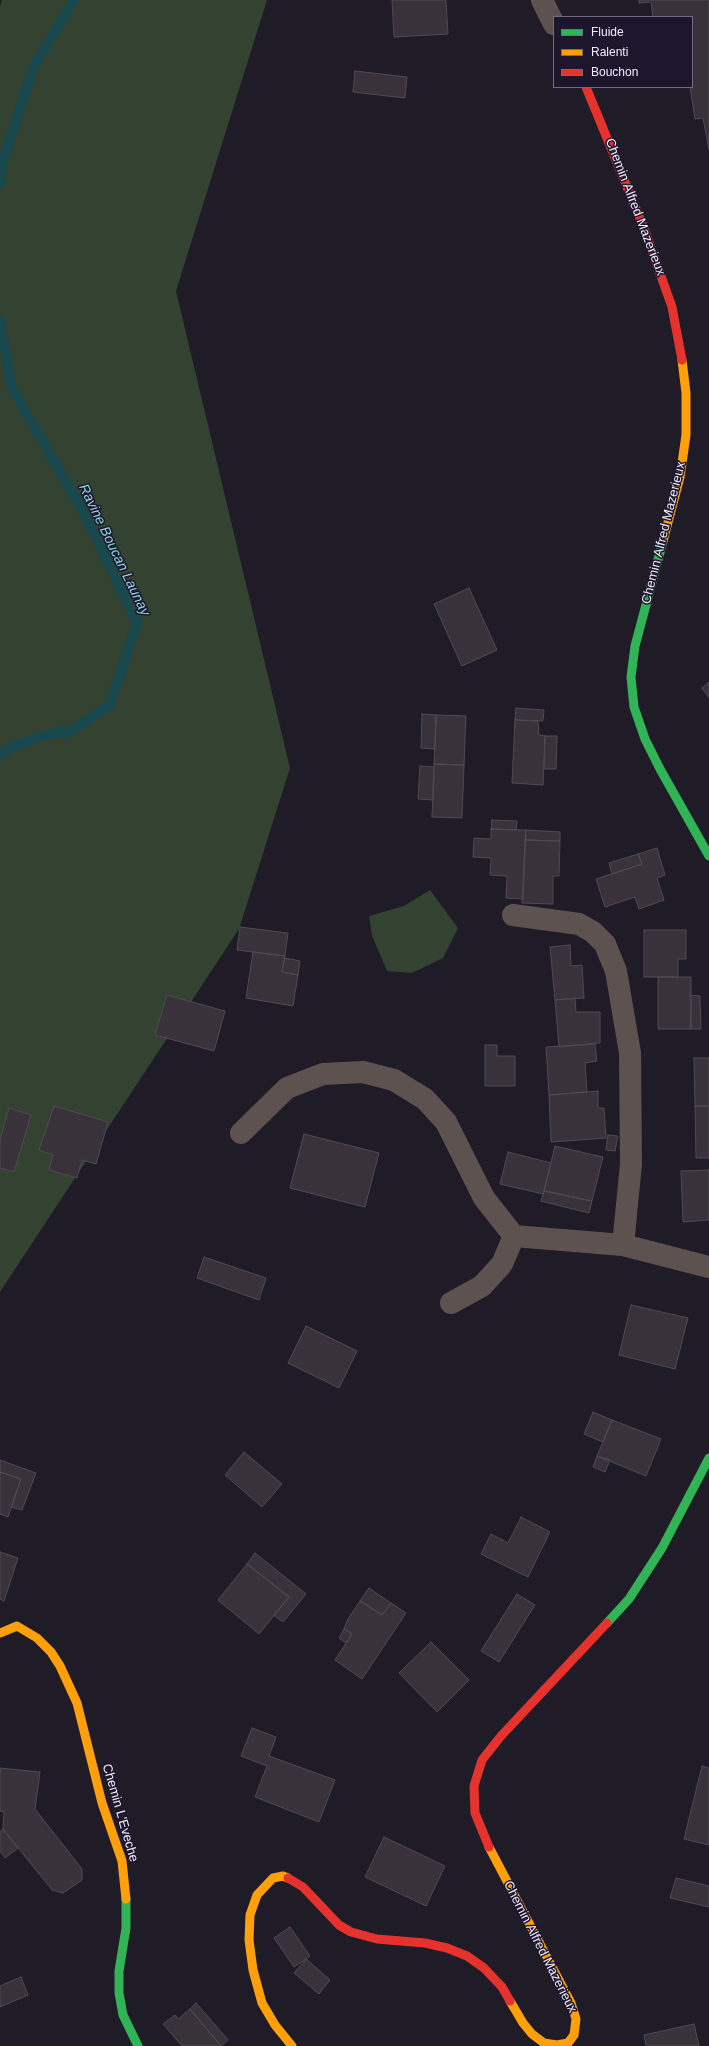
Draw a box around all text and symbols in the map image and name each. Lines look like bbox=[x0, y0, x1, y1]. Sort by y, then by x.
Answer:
legend bbox=[553, 16, 693, 88]
text: Fluide bbox=[591, 25, 624, 39]
text: Ralenti bbox=[591, 45, 628, 59]
text: Bouchon bbox=[591, 65, 638, 79]
street label: Chemin Alfred Mazerieux bbox=[602, 136, 668, 278]
street label: Chemin Alfred Mazerieux bbox=[639, 460, 689, 606]
water label: Ravine Boucan Launay bbox=[75, 481, 153, 619]
street label: Chemin L'Eveche bbox=[99, 1762, 141, 1864]
street label: Chemin Alfred Mazerieux bbox=[500, 1878, 580, 2016]

